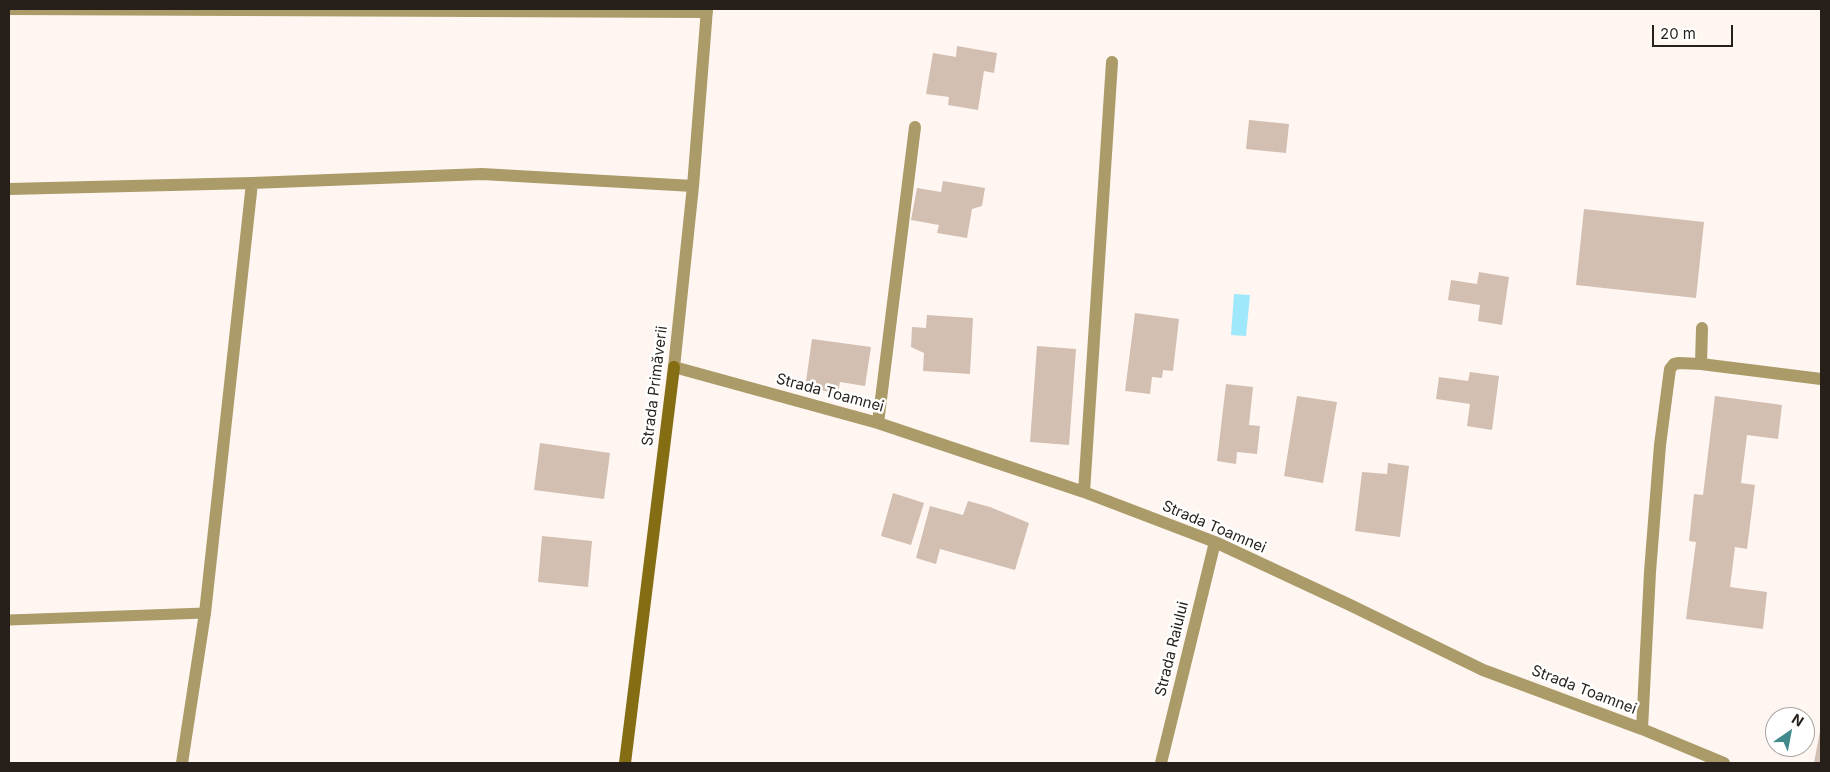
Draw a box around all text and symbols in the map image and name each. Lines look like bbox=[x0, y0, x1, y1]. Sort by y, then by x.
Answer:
scale bar bbox=[1655, 15, 1736, 47]
text: 20 m bbox=[1660, 24, 1696, 43]
street label: Strada Primăverii bbox=[639, 325, 671, 447]
street label: Strada Toamnei bbox=[774, 370, 886, 416]
street label: Strada Toamnei bbox=[1159, 497, 1269, 557]
street label: Strada Raiului bbox=[1152, 600, 1192, 698]
street label: Strada Toamnei bbox=[1529, 662, 1639, 718]
north arrow bbox=[1765, 707, 1815, 757]
text: N bbox=[1789, 710, 1807, 730]

